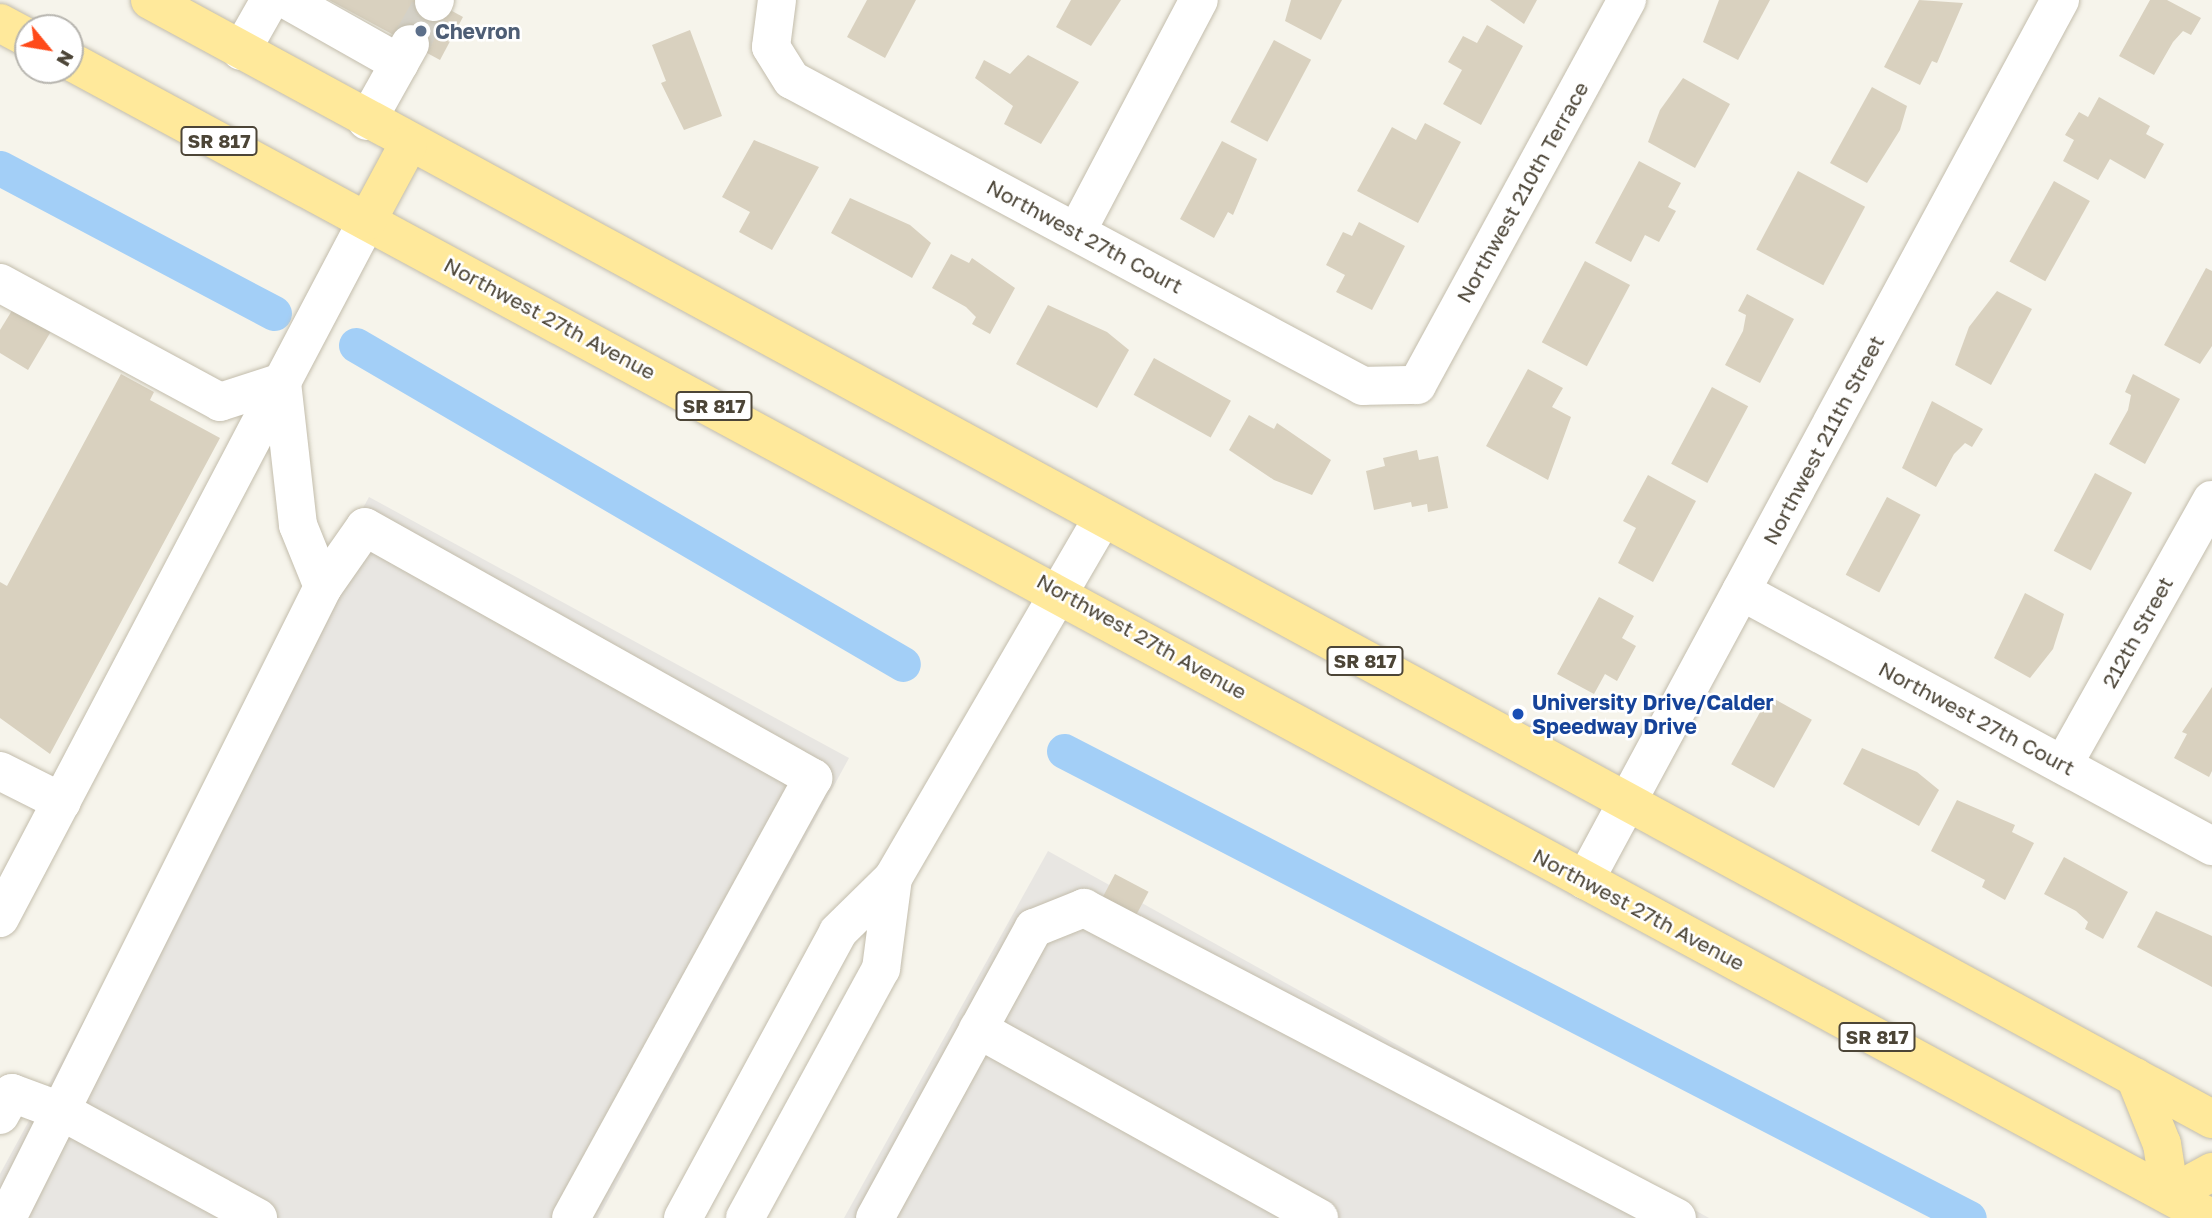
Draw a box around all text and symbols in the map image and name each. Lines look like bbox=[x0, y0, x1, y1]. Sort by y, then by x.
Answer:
north arrow bbox=[14, 14, 84, 84]
place label: Chevron bbox=[435, 18, 520, 44]
marker: Chevron bbox=[413, 23, 429, 39]
text: N bbox=[52, 47, 79, 71]
street label: Northwest 210th Terrace bbox=[1451, 77, 1593, 307]
road number: SR 817 bbox=[180, 125, 258, 156]
street label: Northwest 27th Court bbox=[983, 174, 1187, 298]
street label: Northwest 27th Avenue bbox=[440, 251, 660, 385]
street label: Northwest 211th Street bbox=[1757, 331, 1889, 549]
road number: SR 817 bbox=[676, 390, 752, 422]
street label: Northwest 27th Avenue bbox=[1033, 568, 1251, 704]
street label: 212th Street bbox=[2096, 572, 2178, 692]
road number: SR 817 bbox=[1326, 646, 1404, 676]
street label: Northwest 27th Court bbox=[1875, 656, 2079, 780]
place label: University Drive/Calder Speedway Drive bbox=[1532, 689, 1774, 739]
marker: University Drive/Calder Speedway Drive bbox=[1510, 706, 1526, 722]
street label: Northwest 27th Avenue bbox=[1529, 842, 1749, 976]
road number: SR 817 bbox=[1839, 1021, 1916, 1052]

